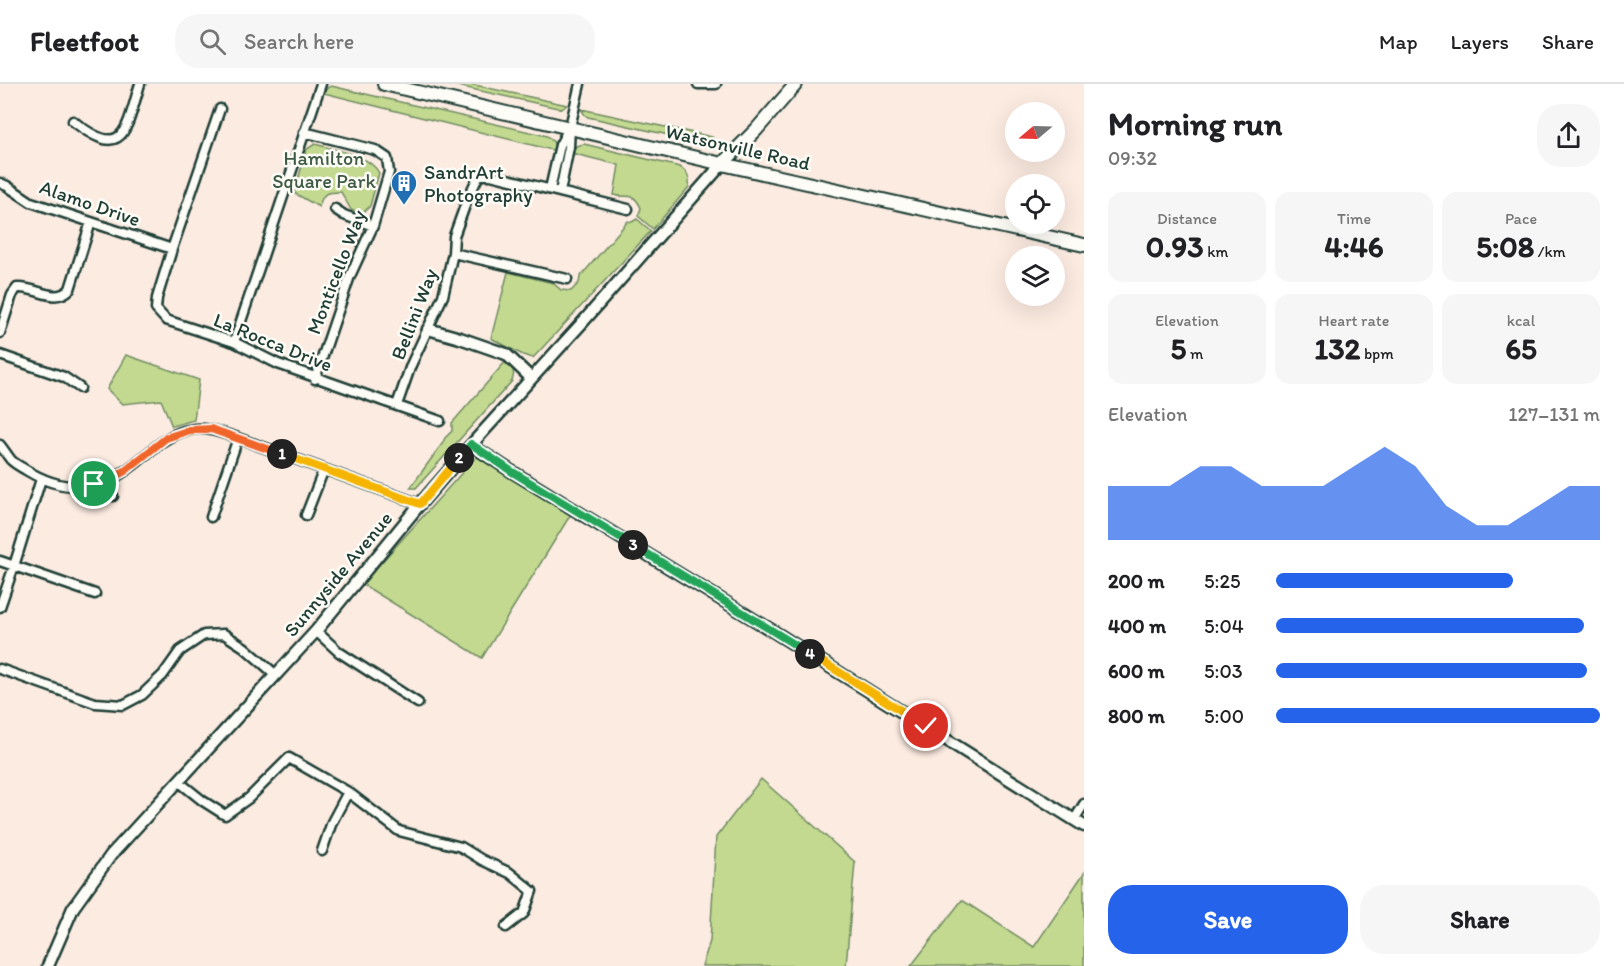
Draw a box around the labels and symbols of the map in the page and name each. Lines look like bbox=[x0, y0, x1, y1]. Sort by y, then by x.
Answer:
north arrow bbox=[1005, 102, 1065, 162]
street label: Watsonville Road bbox=[663, 119, 813, 175]
park label: Hamilton Square Park bbox=[272, 146, 376, 193]
place label: SandrArt Photography bbox=[424, 160, 533, 207]
building icon: SandrArt Photography bbox=[389, 168, 419, 206]
street label: Alamo Drive bbox=[37, 175, 143, 231]
street label: Monticello Way bbox=[301, 206, 371, 338]
street label: Bellini Way bbox=[386, 264, 443, 363]
street label: La Rocca Drive bbox=[210, 307, 336, 377]
pin: 1 bbox=[267, 439, 297, 469]
pin: 2 bbox=[444, 443, 474, 473]
pin bbox=[68, 458, 119, 509]
street label: Sunnyside Avenue bbox=[279, 507, 397, 641]
pin: 3 bbox=[618, 530, 648, 560]
pin: 4 bbox=[795, 639, 825, 669]
pin bbox=[900, 700, 951, 751]

